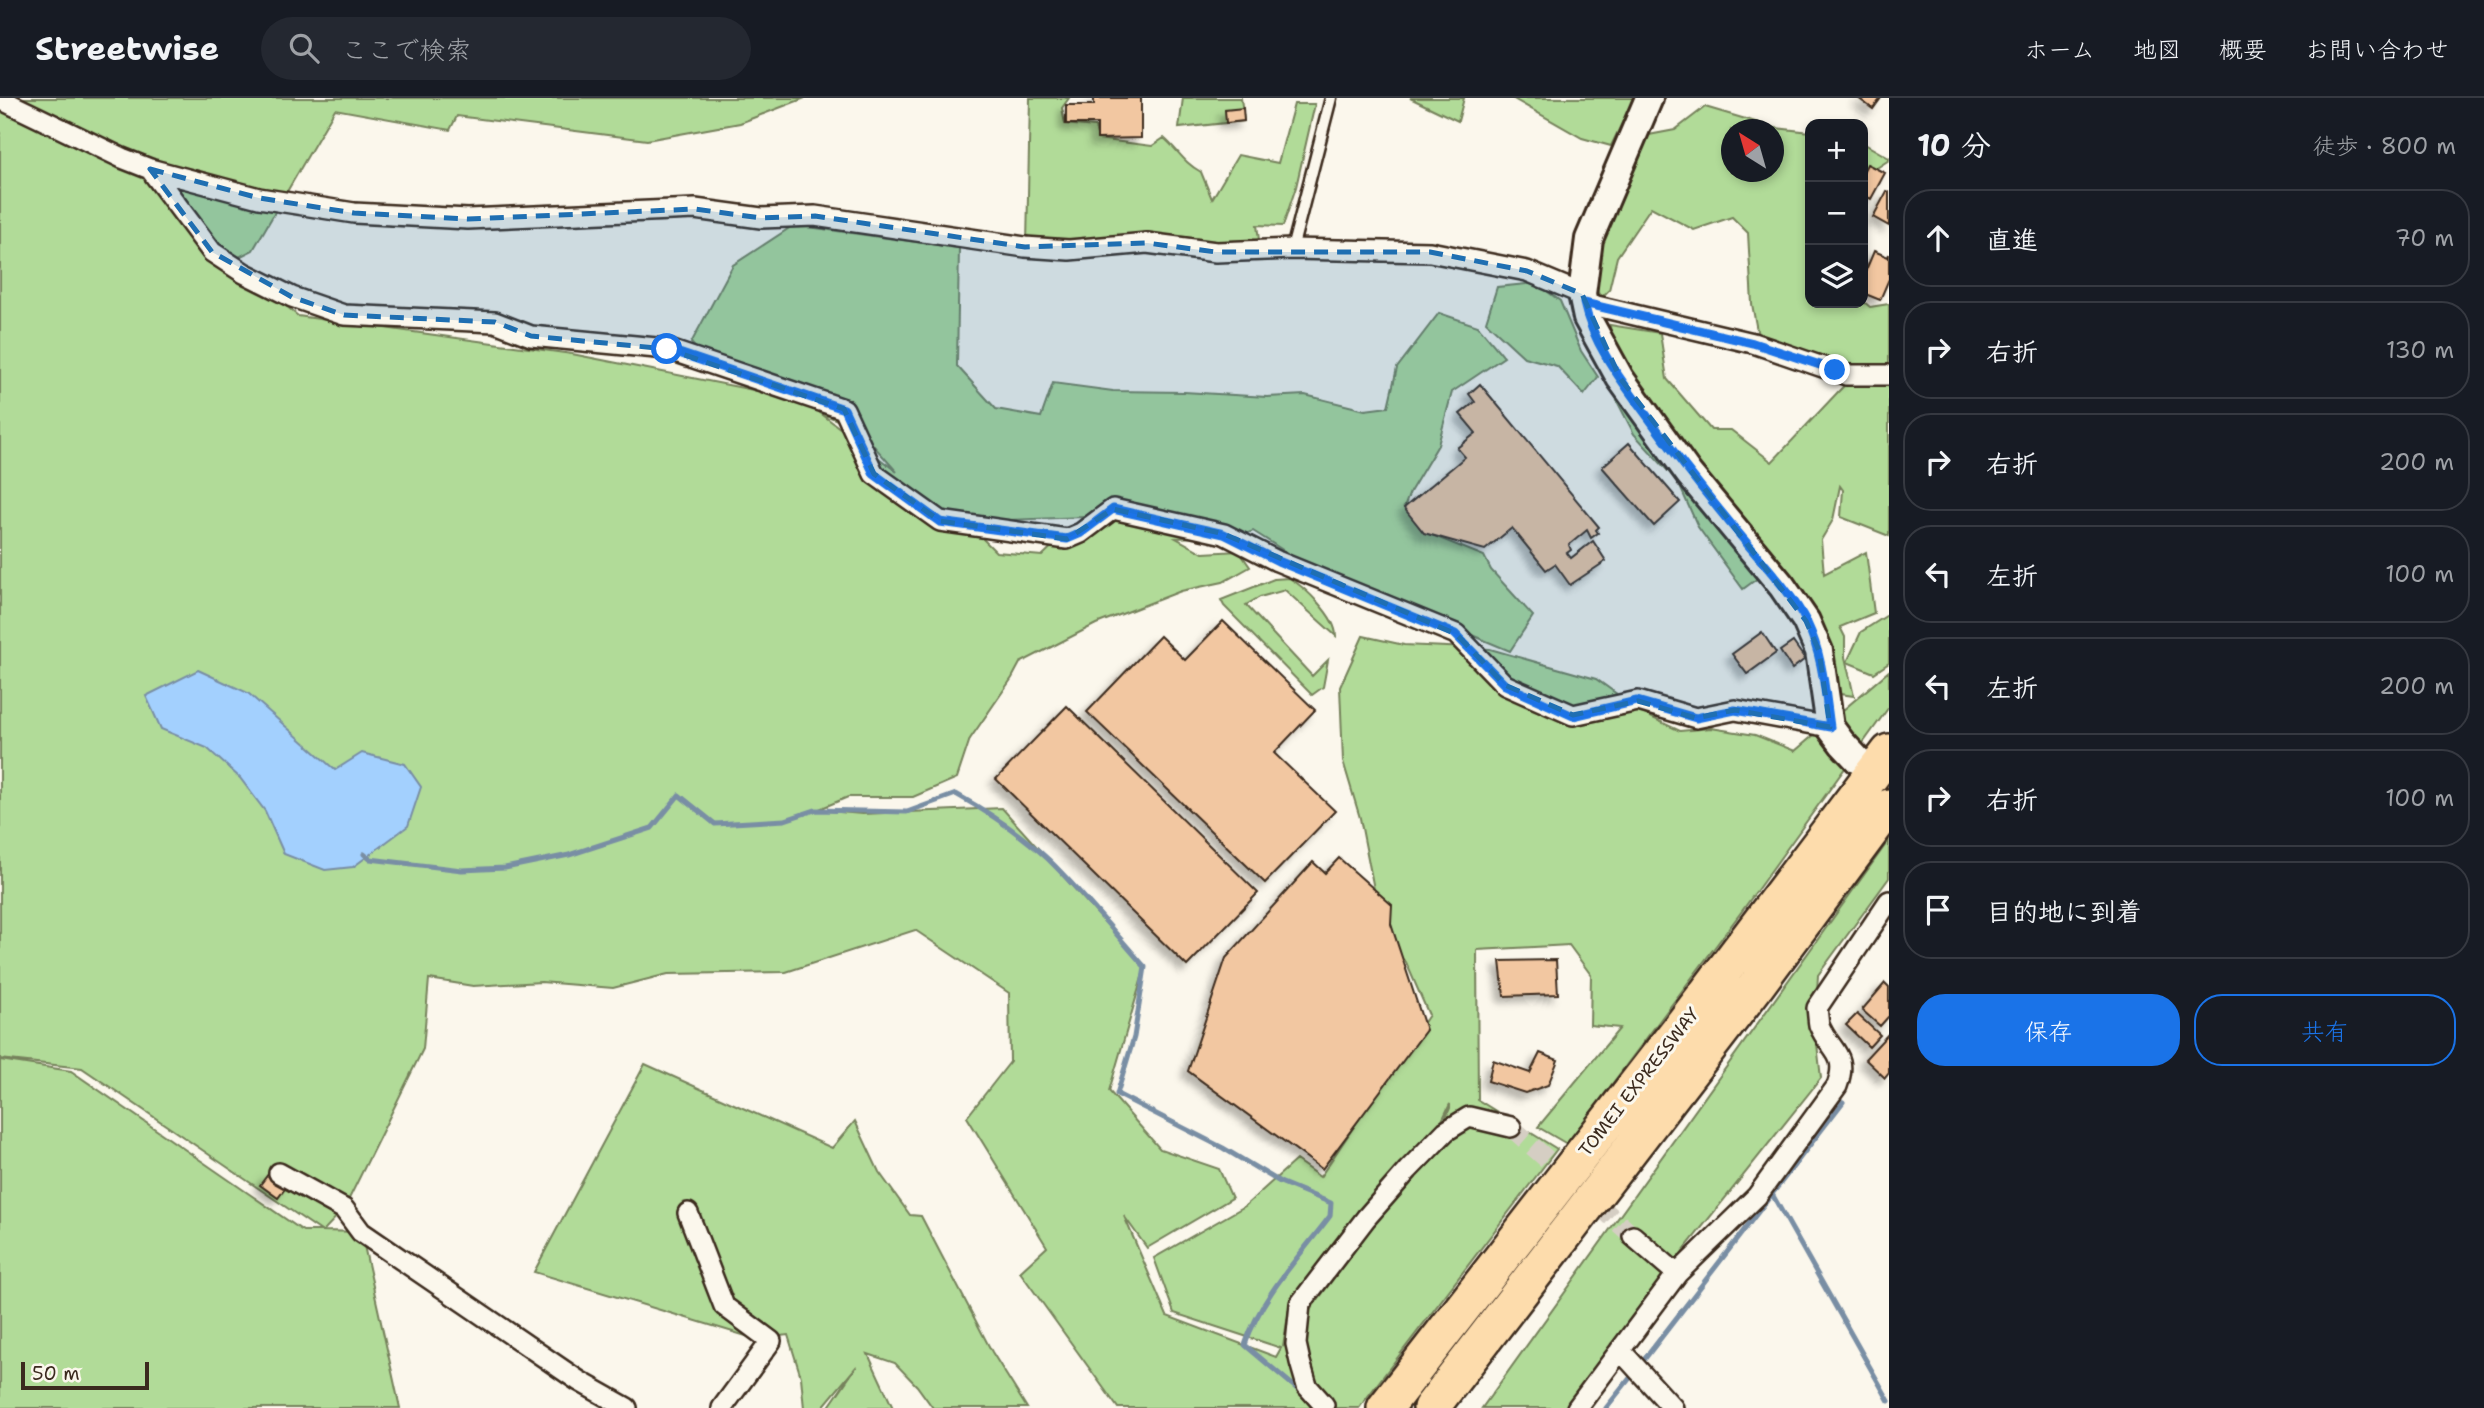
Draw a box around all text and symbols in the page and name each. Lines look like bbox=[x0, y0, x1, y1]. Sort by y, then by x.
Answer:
search box bbox=[261, 17, 751, 80]
text: Streetwise bbox=[35, 26, 219, 71]
icon: search bbox=[285, 29, 323, 67]
text: ここで検索 bbox=[341, 32, 471, 67]
text: ホーム bbox=[2024, 34, 2095, 66]
text: 地図 bbox=[2133, 34, 2181, 66]
text: 概要 bbox=[2219, 34, 2267, 66]
text: お問い合わせ bbox=[2305, 34, 2449, 66]
north arrow bbox=[1721, 119, 1784, 182]
map controls bbox=[1805, 119, 1868, 308]
button: + bbox=[1805, 119, 1868, 182]
text: 10 分 bbox=[1917, 125, 1991, 166]
text: 徒歩 · 800 m bbox=[2313, 131, 2456, 161]
button: − bbox=[1805, 182, 1868, 245]
icon: ahead bbox=[1919, 219, 1957, 257]
text: 直進 bbox=[1986, 222, 2038, 257]
text: 70 m bbox=[2395, 223, 2454, 253]
button: layers bbox=[1805, 245, 1868, 308]
icon: right bbox=[1919, 331, 1957, 369]
route start bbox=[651, 333, 682, 364]
text: 右折 bbox=[1986, 334, 2038, 369]
text: 130 m bbox=[2386, 335, 2454, 365]
route end bbox=[1819, 354, 1850, 385]
icon: right bbox=[1919, 443, 1957, 481]
text: 右折 bbox=[1986, 446, 2038, 481]
text: 200 m bbox=[2379, 447, 2454, 477]
icon: left bbox=[1919, 555, 1957, 593]
text: 左折 bbox=[1986, 558, 2038, 593]
text: 100 m bbox=[2385, 559, 2454, 589]
icon: left bbox=[1919, 667, 1957, 705]
text: 左折 bbox=[1986, 670, 2038, 705]
text: 200 m bbox=[2379, 671, 2454, 701]
icon: right bbox=[1919, 779, 1957, 817]
text: 右折 bbox=[1986, 782, 2038, 817]
text: 100 m bbox=[2385, 783, 2454, 813]
icon: arrive bbox=[1919, 891, 1957, 929]
text: 目的地に到着 bbox=[1986, 894, 2142, 929]
button: 保存 bbox=[1917, 994, 2180, 1066]
button: 共有 bbox=[2194, 994, 2456, 1066]
street label: TOMEI EXPRESSWAY bbox=[1573, 1002, 1705, 1162]
scale bar bbox=[21, 1359, 149, 1391]
text: 50 m bbox=[32, 1361, 80, 1386]

